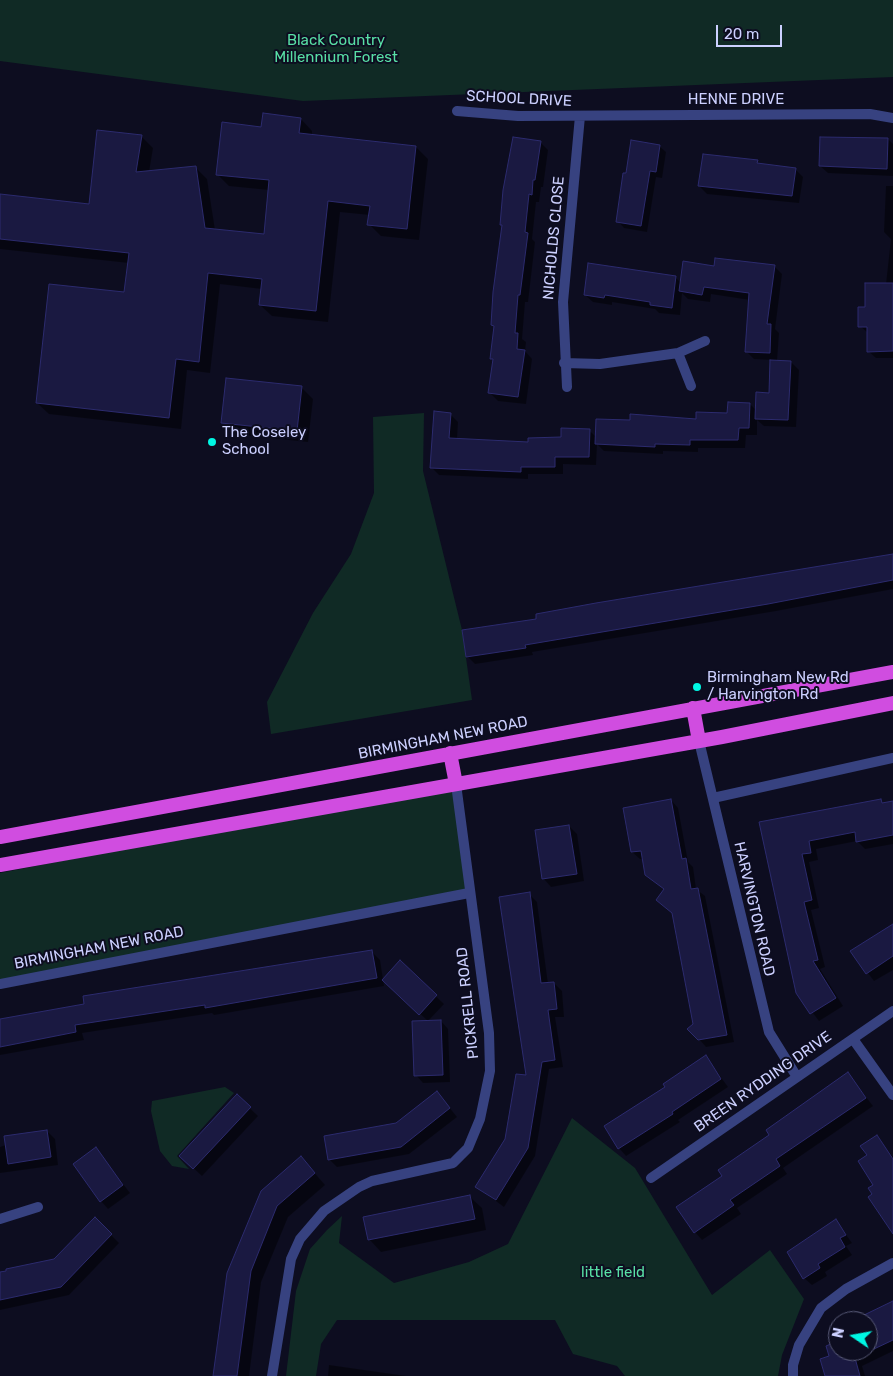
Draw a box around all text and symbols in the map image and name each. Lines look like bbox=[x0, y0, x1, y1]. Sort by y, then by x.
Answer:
scale bar bbox=[718, 15, 784, 47]
text: 20 m bbox=[724, 25, 759, 43]
park label: Black Country Millennium Forest bbox=[274, 32, 398, 67]
street label: SCHOOL DRIVE bbox=[466, 87, 572, 111]
street label: HENNE DRIVE bbox=[688, 91, 784, 109]
street label: NICHOLDS CLOSE bbox=[540, 175, 568, 301]
place label: The Coseley School bbox=[222, 424, 306, 459]
marker: The Coseley School bbox=[206, 436, 218, 448]
place label: Birmingham New Rd / Harvington Rd bbox=[707, 669, 849, 704]
marker: Birmingham New Rd / Harvington Rd bbox=[691, 681, 703, 693]
street label: BIRMINGHAM NEW ROAD bbox=[357, 713, 529, 763]
street label: HARVINGTON ROAD bbox=[730, 840, 778, 978]
street label: BIRMINGHAM NEW ROAD bbox=[13, 923, 185, 973]
street label: PICKRELL ROAD bbox=[453, 946, 483, 1060]
street label: BREEN RYDDING DRIVE bbox=[691, 1028, 835, 1136]
park label: little field bbox=[581, 1264, 645, 1282]
north arrow bbox=[828, 1311, 878, 1361]
text: N bbox=[829, 1326, 848, 1340]

